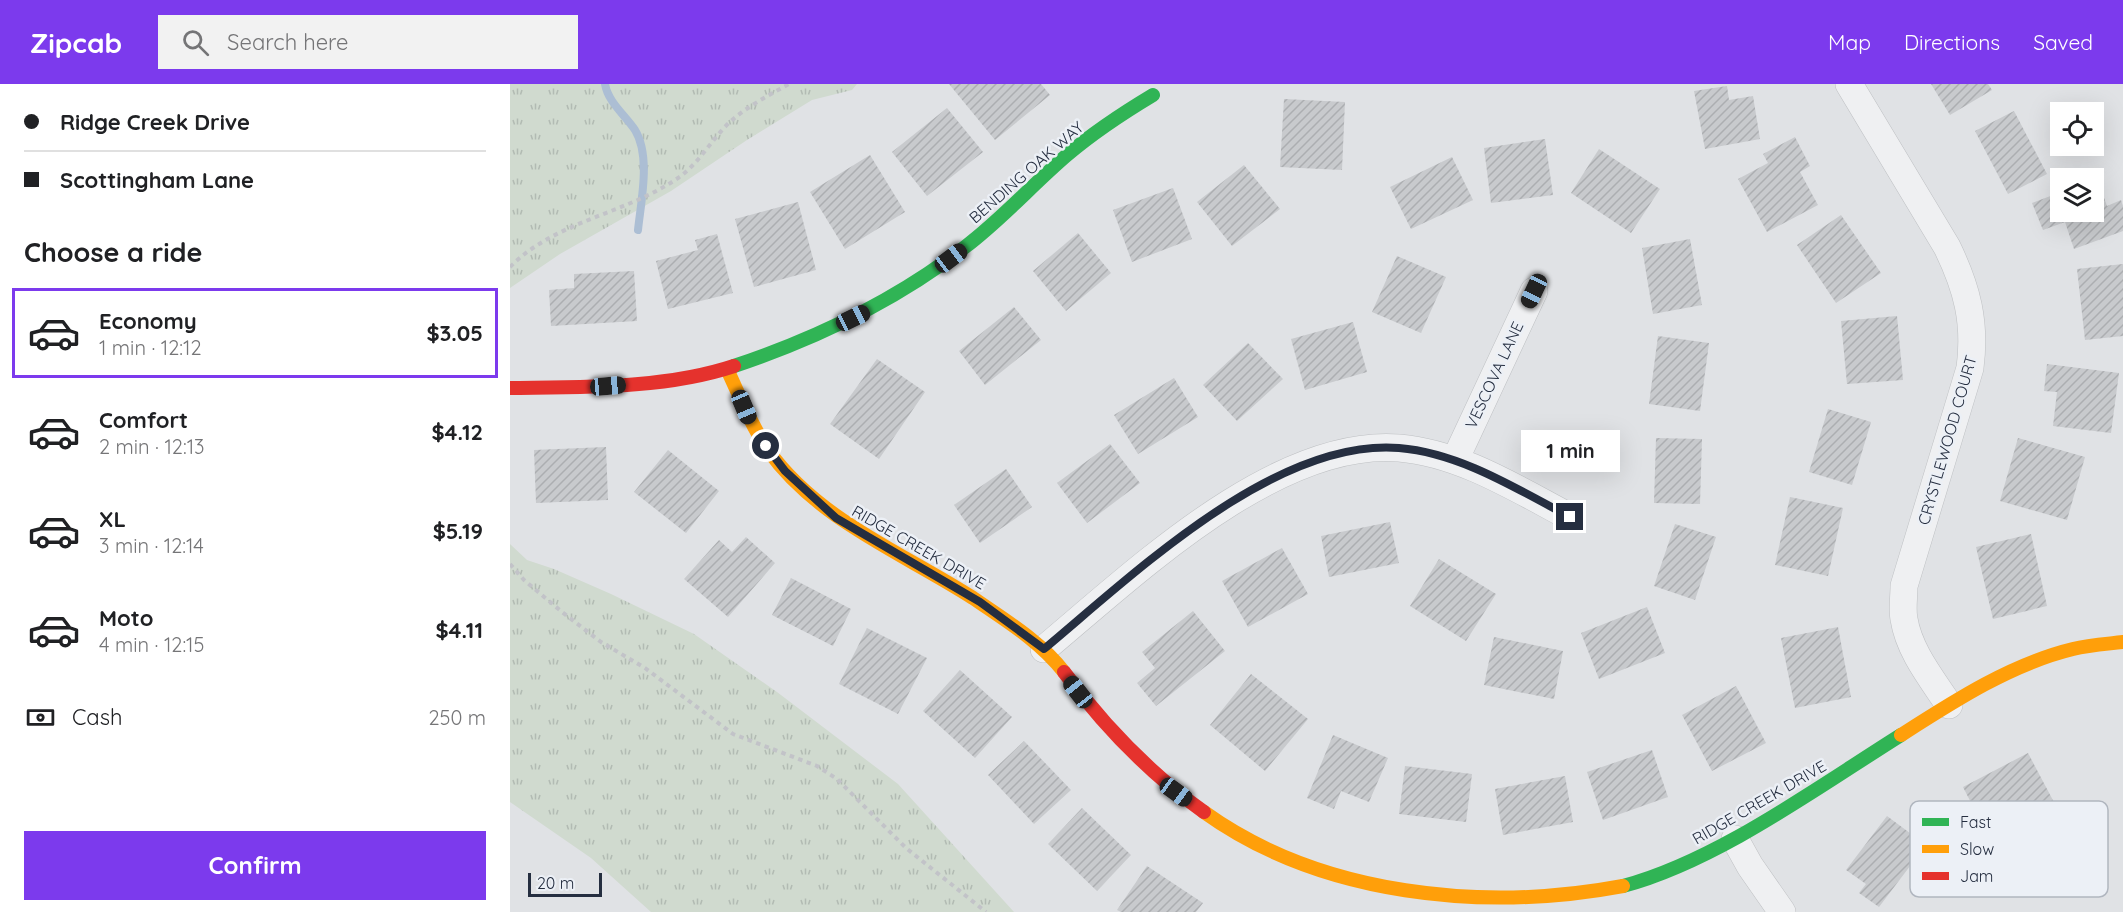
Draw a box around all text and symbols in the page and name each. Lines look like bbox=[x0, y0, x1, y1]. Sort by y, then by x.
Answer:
search box bbox=[158, 15, 578, 69]
text: Zipcab bbox=[30, 25, 122, 60]
icon: search bbox=[179, 26, 212, 59]
text: Search here bbox=[227, 28, 349, 56]
text: Map bbox=[1828, 29, 1871, 55]
text: Directions bbox=[1904, 29, 2000, 55]
text: Saved bbox=[2033, 29, 2093, 55]
map controls bbox=[2050, 102, 2104, 222]
button: locate bbox=[2050, 102, 2104, 156]
text: Ridge Creek Drive bbox=[60, 108, 250, 136]
street label: BENDING OAK WAY bbox=[965, 117, 1087, 227]
text: Scottingham Lane bbox=[60, 166, 254, 194]
button: layers bbox=[2050, 168, 2104, 222]
text: Choose a ride bbox=[24, 235, 202, 269]
car bbox=[931, 240, 971, 276]
car bbox=[1518, 271, 1550, 311]
car bbox=[833, 302, 873, 334]
icon: car bbox=[27, 306, 81, 360]
text: Economy bbox=[99, 307, 197, 335]
street label: VESCOVA LANE bbox=[1460, 318, 1528, 432]
text: $3.05 bbox=[426, 319, 483, 347]
text: 1 min · 12:12 bbox=[99, 335, 201, 360]
street label: CRYSTLEWOOD COURT bbox=[1913, 352, 1981, 527]
car bbox=[589, 375, 627, 397]
car bbox=[729, 387, 759, 427]
icon: car bbox=[27, 405, 81, 459]
text: Comfort bbox=[99, 406, 188, 434]
text: $4.12 bbox=[431, 418, 483, 446]
callout: 1 min bbox=[1520, 430, 1620, 472]
route start bbox=[752, 432, 779, 459]
text: 2 min · 12:13 bbox=[99, 434, 205, 459]
text: 1 min bbox=[1546, 438, 1595, 463]
street label: RIDGE CREEK DRIVE bbox=[849, 501, 989, 593]
route end bbox=[1556, 503, 1583, 530]
icon: car bbox=[27, 504, 81, 558]
text: XL bbox=[99, 505, 126, 533]
text: $5.19 bbox=[433, 517, 483, 545]
text: 3 min · 12:14 bbox=[99, 533, 204, 558]
icon: car bbox=[27, 603, 81, 657]
text: Moto bbox=[99, 604, 153, 632]
text: $4.11 bbox=[435, 616, 483, 644]
text: 4 min · 12:15 bbox=[99, 632, 204, 657]
car bbox=[1060, 672, 1096, 712]
icon: cash bbox=[24, 701, 57, 734]
text: Cash bbox=[72, 703, 123, 731]
text: 250 m bbox=[428, 705, 486, 730]
street label: RIDGE CREEK DRIVE bbox=[1689, 756, 1829, 848]
car bbox=[1156, 774, 1196, 810]
legend bbox=[1910, 801, 2108, 897]
text: Fast bbox=[1960, 812, 1991, 832]
button: Confirm bbox=[24, 831, 486, 900]
text: Slow bbox=[1960, 839, 1994, 859]
text: Jam bbox=[1960, 866, 1993, 886]
scale bar bbox=[528, 870, 602, 898]
text: 20 m bbox=[537, 873, 574, 893]

